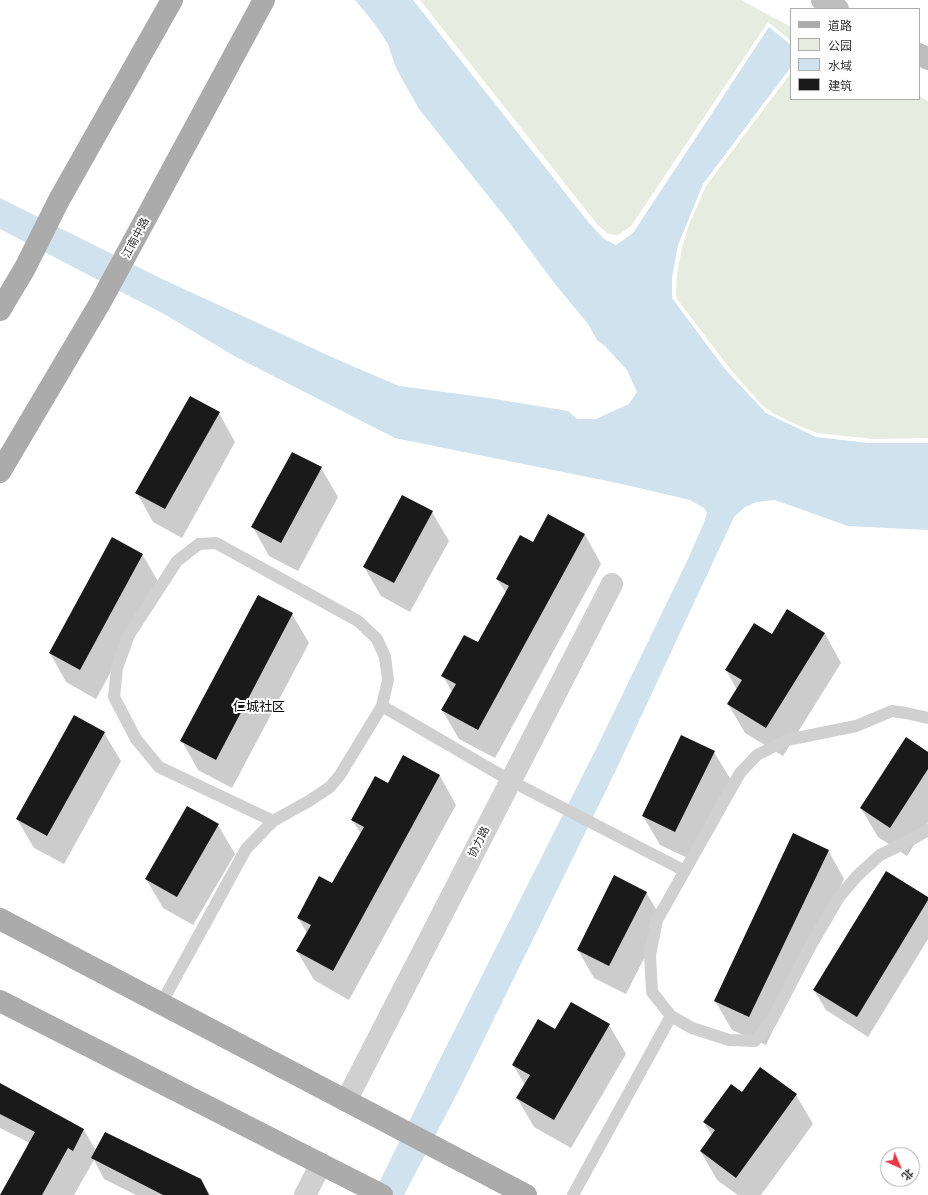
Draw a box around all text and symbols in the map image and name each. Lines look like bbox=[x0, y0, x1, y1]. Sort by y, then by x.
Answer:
legend bbox=[790, 8, 920, 100]
text: 道路 bbox=[828, 18, 852, 33]
text: 公园 bbox=[828, 38, 852, 53]
text: 水域 bbox=[828, 58, 852, 73]
text: 建筑 bbox=[828, 78, 852, 93]
street label: 江南中路 bbox=[120, 215, 152, 261]
district label: 仁城社区 bbox=[233, 699, 285, 715]
street label: 协力路 bbox=[466, 824, 492, 860]
north arrow bbox=[880, 1147, 920, 1187]
text: 北 bbox=[899, 1166, 917, 1184]

